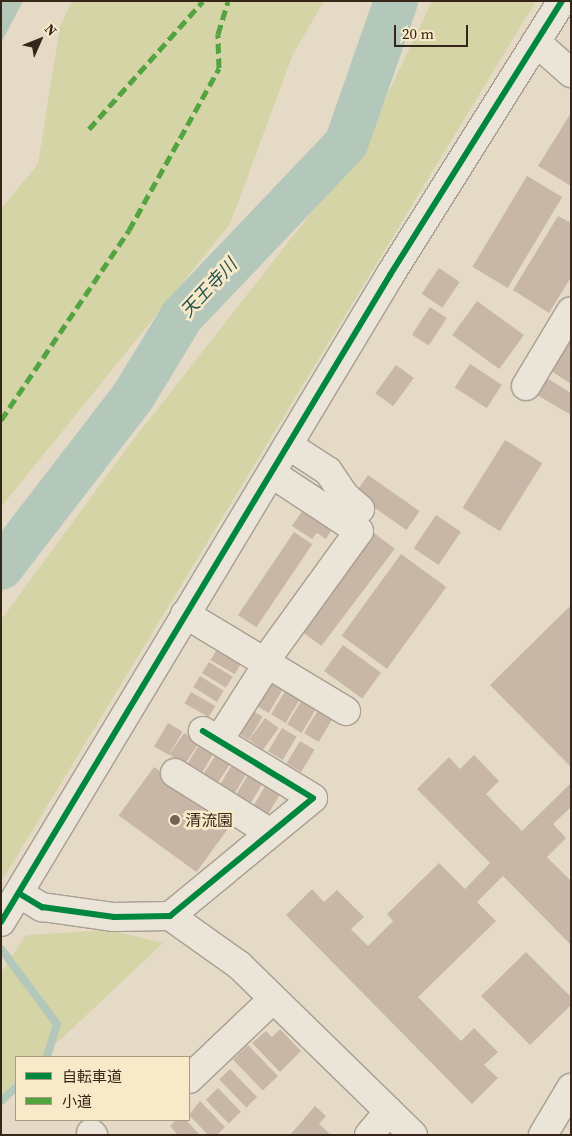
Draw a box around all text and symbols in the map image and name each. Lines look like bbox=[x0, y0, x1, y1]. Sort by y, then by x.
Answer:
north arrow bbox=[15, 15, 65, 65]
scale bar bbox=[397, 15, 471, 47]
text: N bbox=[40, 19, 62, 40]
text: 20 m bbox=[402, 23, 434, 44]
water label: 天王寺川 bbox=[177, 254, 241, 322]
place label: 清流園 bbox=[185, 810, 233, 830]
marker: 清流園 bbox=[169, 814, 181, 826]
legend bbox=[15, 1056, 190, 1121]
text: 自転車道 bbox=[62, 1066, 122, 1087]
text: 小道 bbox=[62, 1091, 92, 1112]

